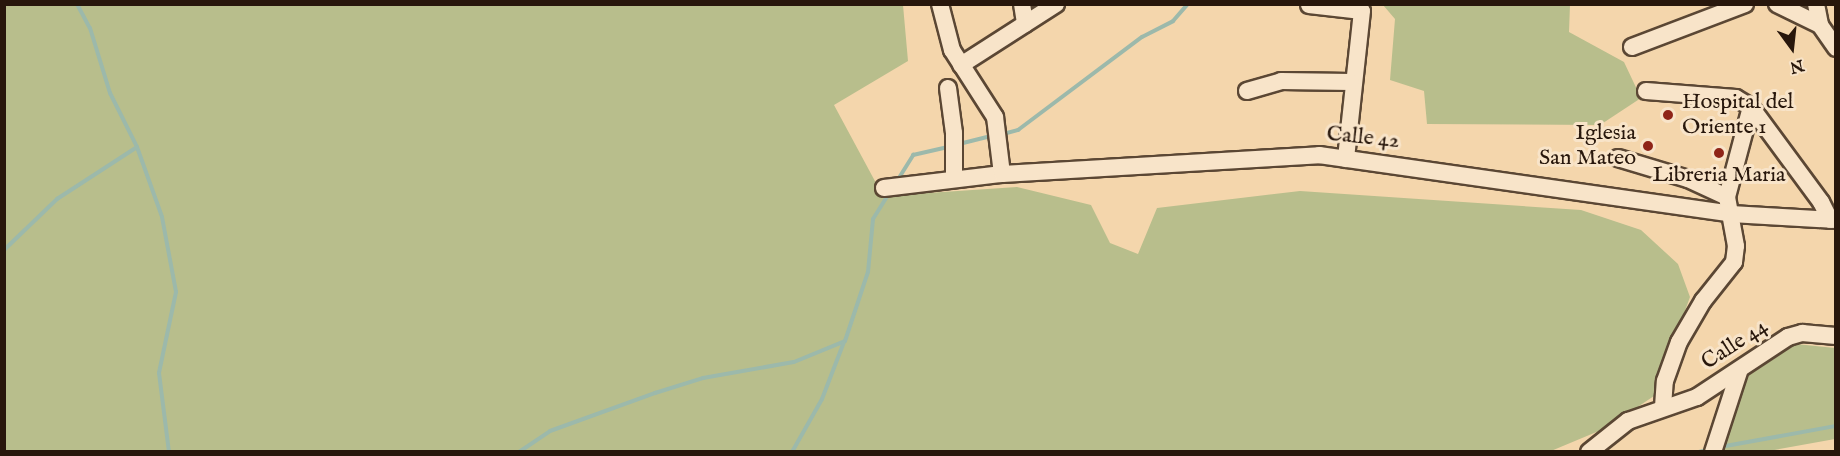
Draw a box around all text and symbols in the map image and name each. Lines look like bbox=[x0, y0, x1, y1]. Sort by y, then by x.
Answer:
north arrow bbox=[1762, 18, 1822, 78]
text: N bbox=[1787, 54, 1806, 77]
place label: Hospital del Oriente 1 bbox=[1682, 89, 1794, 140]
marker: Hospital del Oriente 1 bbox=[1659, 106, 1677, 124]
place label: Iglesia San Mateo bbox=[1539, 120, 1636, 172]
street label: Calle 42 bbox=[1325, 121, 1401, 155]
marker: Iglesia San Mateo bbox=[1641, 139, 1655, 153]
marker: Libreria Maria bbox=[1712, 146, 1726, 160]
place label: Libreria Maria bbox=[1652, 163, 1786, 189]
street label: Calle 44 bbox=[1697, 314, 1773, 376]

